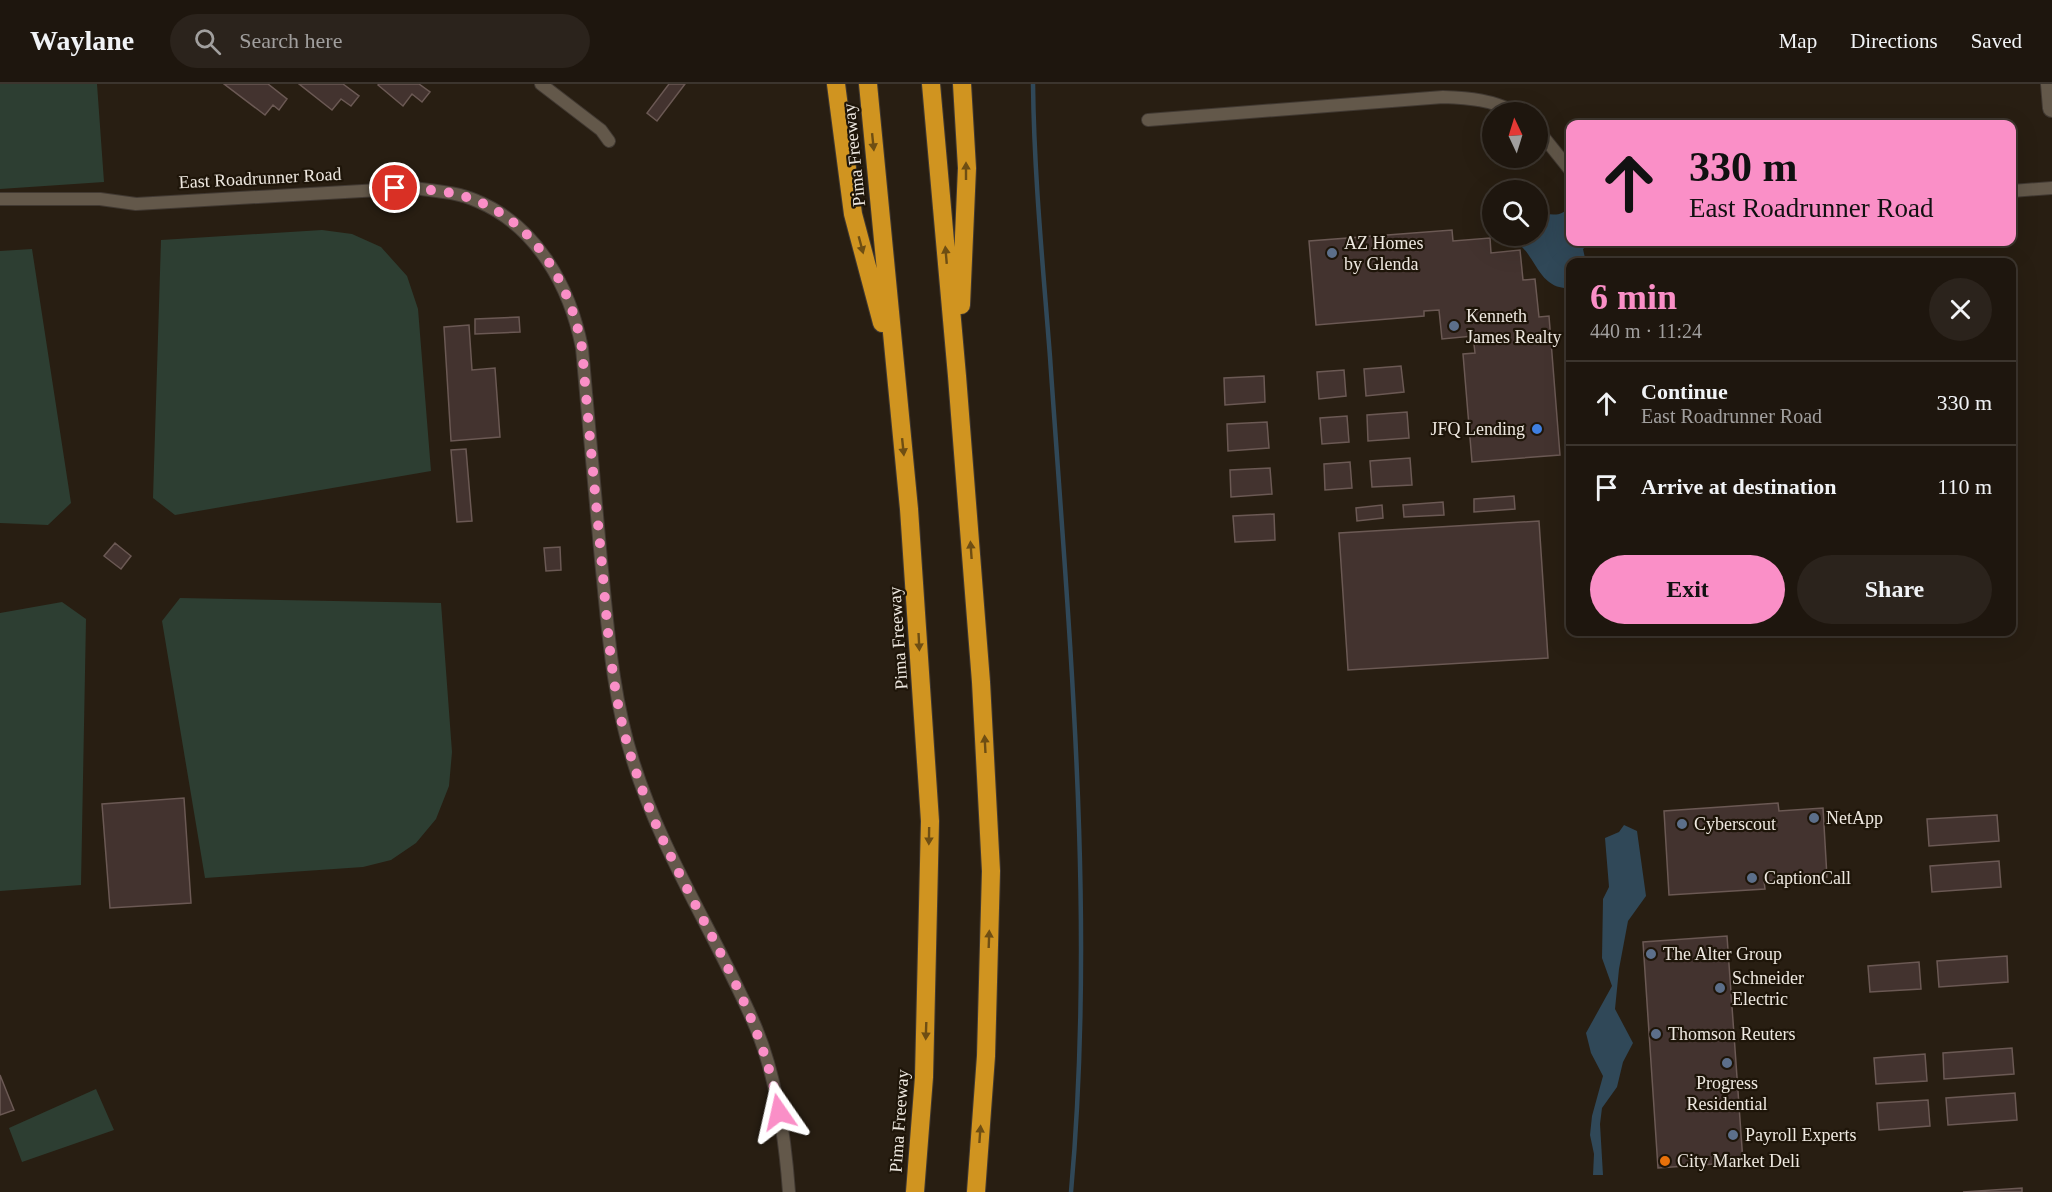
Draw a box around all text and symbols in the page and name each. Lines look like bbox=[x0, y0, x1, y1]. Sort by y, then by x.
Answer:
search box bbox=[170, 14, 590, 68]
text: Waylane bbox=[30, 25, 134, 56]
icon: search bbox=[191, 25, 224, 58]
text: Search here bbox=[239, 28, 342, 53]
text: Map bbox=[1779, 29, 1817, 53]
text: Directions bbox=[1850, 29, 1938, 53]
text: Saved bbox=[1971, 29, 2022, 53]
street label: Pima Freeway bbox=[839, 102, 869, 208]
north arrow bbox=[1482, 102, 1548, 168]
map controls bbox=[1482, 102, 1548, 246]
one-way arrow bbox=[868, 133, 878, 152]
icon: ahead bbox=[1590, 144, 1668, 222]
text: 330 m bbox=[1689, 144, 1798, 190]
one-way arrow bbox=[961, 161, 971, 180]
pin bbox=[369, 162, 420, 213]
street label: East Roadrunner Road bbox=[178, 164, 342, 192]
icon: arrive bbox=[378, 171, 411, 204]
button: search bbox=[1482, 180, 1548, 246]
text: East Roadrunner Road bbox=[1689, 193, 1933, 223]
place label: AZ Homes by Glenda bbox=[1344, 233, 1424, 274]
one-way arrow bbox=[857, 236, 867, 254]
one-way arrow bbox=[942, 245, 951, 264]
marker: AZ Homes by Glenda bbox=[1325, 246, 1339, 260]
text: 6 min bbox=[1590, 277, 1677, 317]
button: close bbox=[1929, 278, 1992, 341]
place label: Kenneth James Realty bbox=[1466, 306, 1561, 347]
marker: Kenneth James Realty bbox=[1447, 319, 1461, 333]
text: 440 m · 11:24 bbox=[1590, 320, 1702, 342]
text: Continue bbox=[1641, 379, 1728, 404]
icon: ahead bbox=[1590, 387, 1623, 420]
text: 330 m bbox=[1936, 390, 1992, 415]
text: East Roadrunner Road bbox=[1641, 405, 1822, 427]
place label: JFQ Lending bbox=[1431, 419, 1525, 439]
marker: JFQ Lending bbox=[1530, 422, 1544, 436]
one-way arrow bbox=[898, 438, 908, 457]
icon: arrive bbox=[1590, 471, 1623, 504]
text: Arrive at destination bbox=[1641, 474, 1837, 499]
text: 110 m bbox=[1937, 474, 1992, 499]
one-way arrow bbox=[966, 540, 976, 559]
button: Exit bbox=[1590, 555, 1785, 624]
button: Share bbox=[1797, 555, 1992, 624]
street label: Pima Freeway bbox=[884, 586, 912, 690]
one-way arrow bbox=[914, 632, 924, 651]
one-way arrow bbox=[980, 735, 989, 754]
place label: NetApp bbox=[1826, 808, 1883, 828]
marker: NetApp bbox=[1807, 811, 1821, 825]
place label: Cyberscout bbox=[1694, 814, 1776, 834]
marker: Cyberscout bbox=[1675, 817, 1689, 831]
one-way arrow bbox=[925, 827, 934, 846]
place label: CaptionCall bbox=[1764, 868, 1851, 888]
marker: CaptionCall bbox=[1745, 871, 1759, 885]
one-way arrow bbox=[984, 929, 994, 948]
place label: The Alter Group bbox=[1663, 944, 1782, 964]
marker: The Alter Group bbox=[1644, 947, 1658, 961]
place label: Schneider Electric bbox=[1732, 968, 1804, 1009]
marker: Schneider Electric bbox=[1713, 981, 1727, 995]
one-way arrow bbox=[921, 1022, 930, 1041]
place label: Thomson Reuters bbox=[1668, 1024, 1796, 1044]
marker: Thomson Reuters bbox=[1649, 1027, 1663, 1041]
marker: Progress Residential bbox=[1720, 1056, 1734, 1070]
street label: Pima Freeway bbox=[885, 1069, 913, 1173]
place label: Progress Residential bbox=[1687, 1073, 1767, 1114]
position arrow bbox=[747, 1080, 811, 1144]
one-way arrow bbox=[975, 1124, 985, 1143]
place label: Payroll Experts bbox=[1745, 1125, 1856, 1145]
marker: Payroll Experts bbox=[1726, 1128, 1740, 1142]
place label: City Market Deli bbox=[1677, 1151, 1800, 1171]
marker: City Market Deli bbox=[1658, 1154, 1672, 1168]

